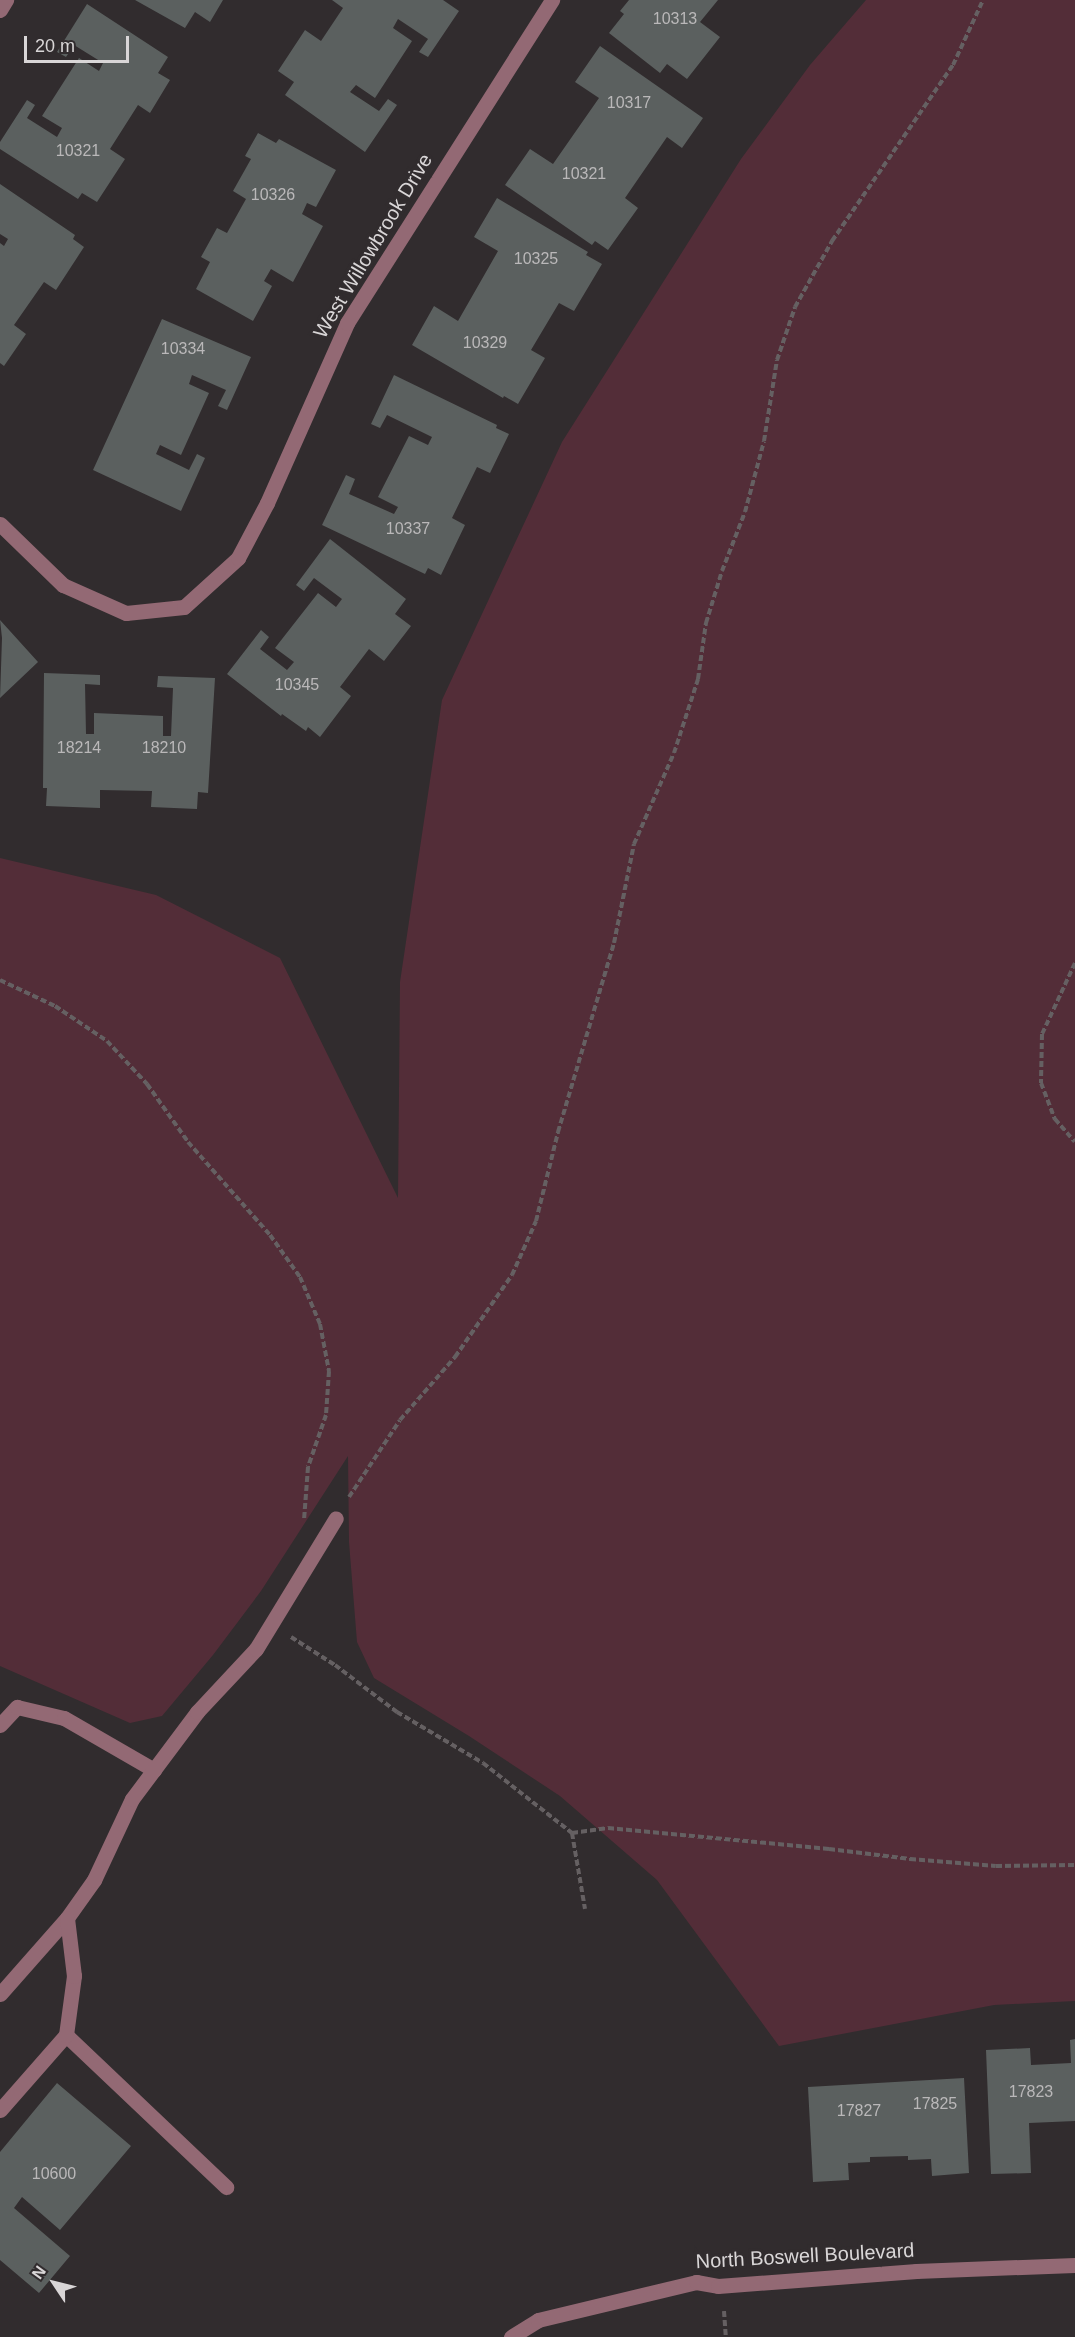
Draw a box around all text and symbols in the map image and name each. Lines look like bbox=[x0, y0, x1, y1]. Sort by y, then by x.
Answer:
house number: 10313 bbox=[653, 9, 697, 29]
scale bar bbox=[27, 24, 132, 62]
text: 20 m bbox=[35, 36, 75, 56]
house number: 10317 bbox=[607, 93, 651, 113]
house number: 10321 bbox=[56, 141, 100, 161]
street label: West Willowbrook Drive bbox=[308, 149, 438, 343]
house number: 10321 bbox=[562, 164, 606, 184]
house number: 10326 bbox=[251, 185, 295, 205]
house number: 10325 bbox=[514, 249, 558, 269]
house number: 10329 bbox=[463, 333, 507, 353]
house number: 10334 bbox=[161, 339, 205, 359]
house number: 10337 bbox=[386, 519, 430, 539]
house number: 10345 bbox=[275, 675, 319, 695]
house number: 18214 bbox=[57, 738, 101, 758]
house number: 18210 bbox=[142, 738, 186, 758]
house number: 17823 bbox=[1009, 2082, 1053, 2102]
house number: 17825 bbox=[913, 2094, 957, 2114]
house number: 17827 bbox=[837, 2101, 881, 2121]
house number: 10600 bbox=[32, 2164, 76, 2184]
street label: North Boswell Boulevard bbox=[695, 2238, 915, 2274]
north arrow bbox=[24, 2253, 84, 2313]
text: N bbox=[29, 2263, 49, 2282]

